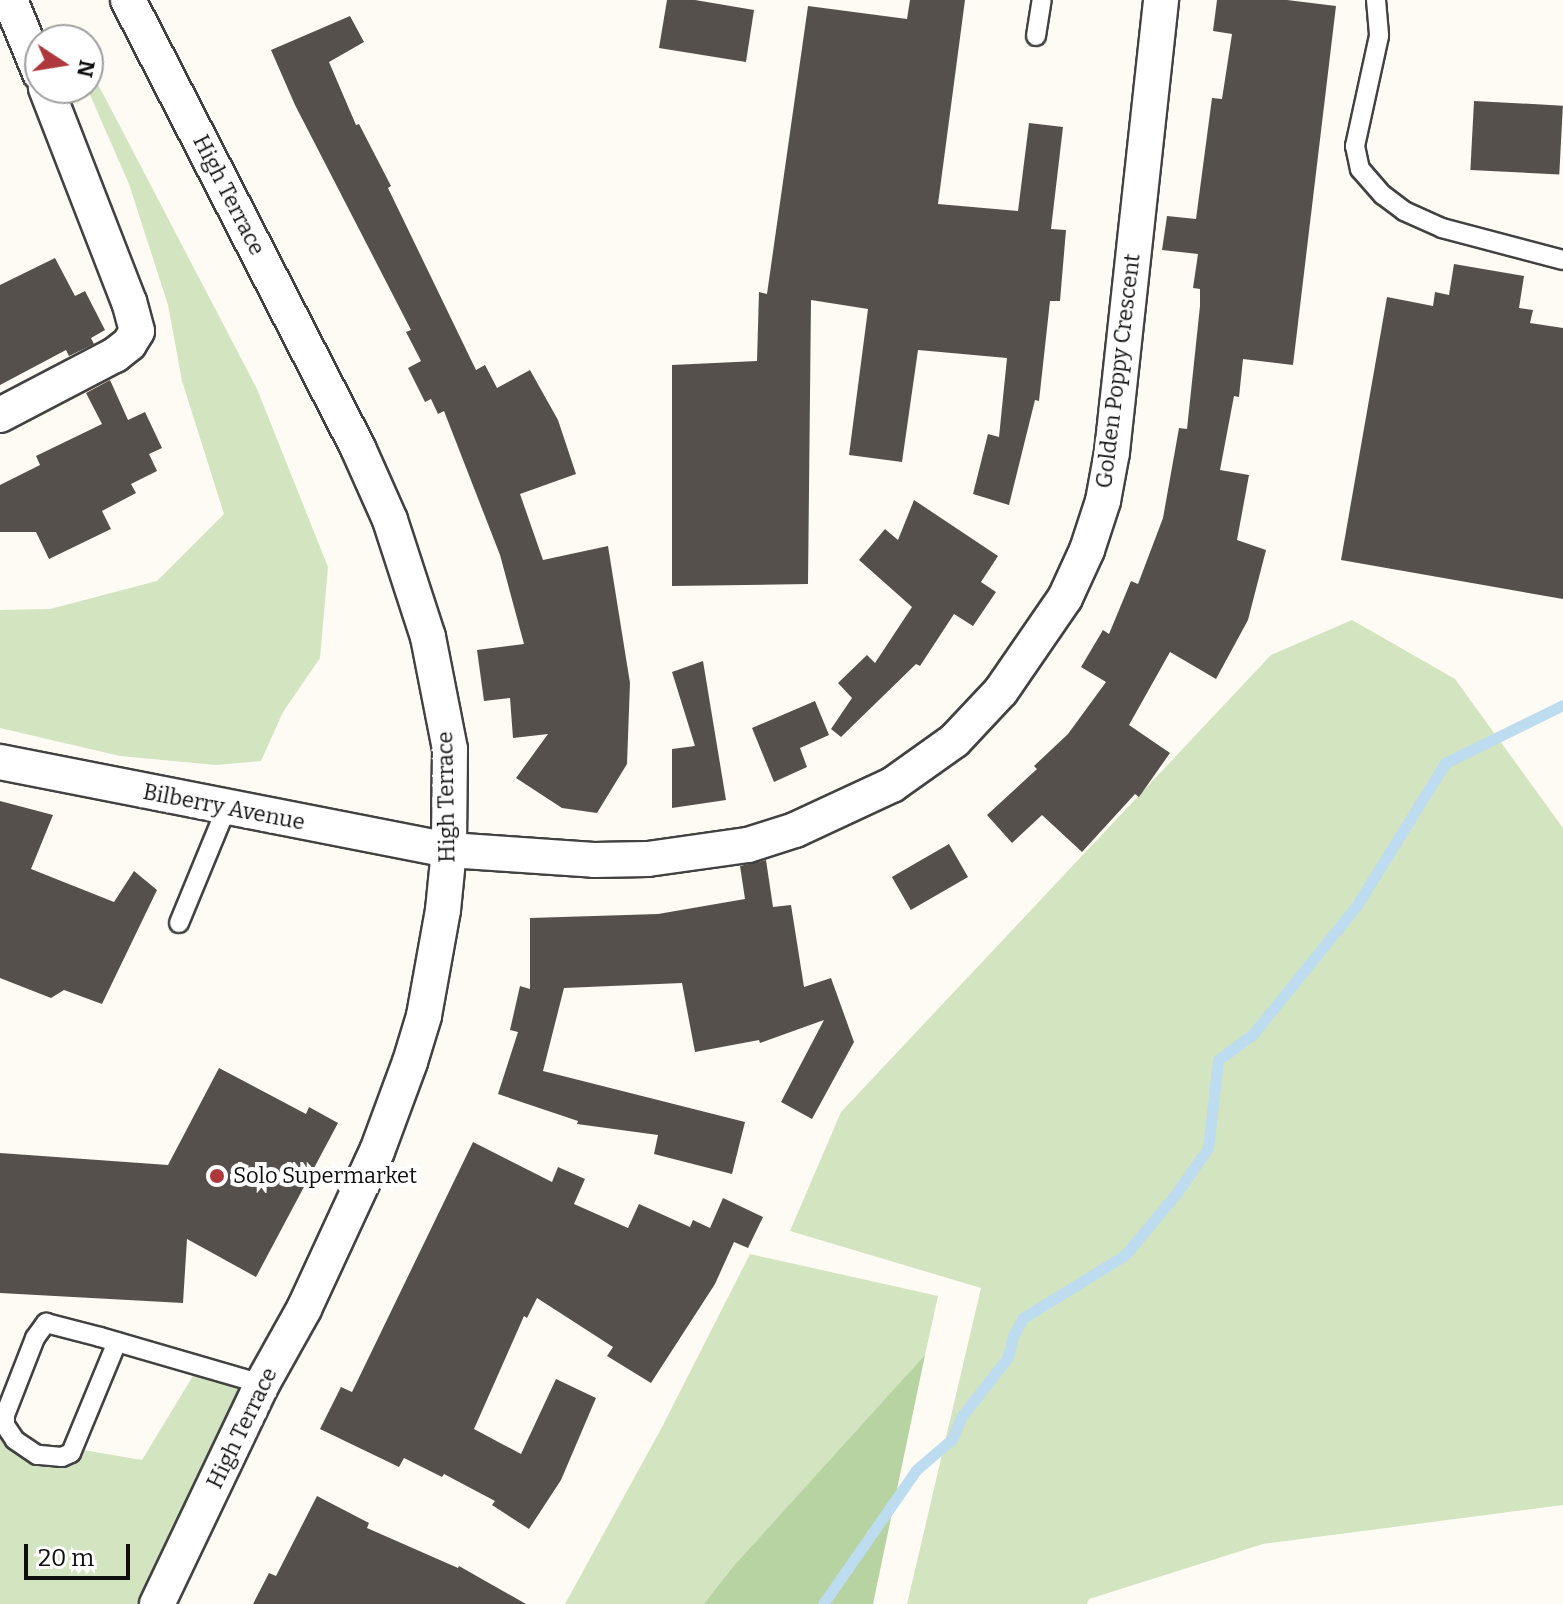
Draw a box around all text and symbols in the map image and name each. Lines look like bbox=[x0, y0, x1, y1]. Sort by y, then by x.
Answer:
north arrow bbox=[24, 24, 104, 104]
text: N bbox=[71, 58, 101, 80]
street label: High Terrace bbox=[187, 130, 271, 260]
street label: Golden Poppy Crescent bbox=[1091, 252, 1145, 490]
street label: High Terrace bbox=[432, 731, 460, 863]
street label: Bilberry Avenue bbox=[141, 778, 307, 836]
place label: Solo Supermarket bbox=[233, 1163, 417, 1189]
marker: Solo Supermarket bbox=[208, 1167, 226, 1185]
street label: High Terrace bbox=[201, 1363, 283, 1493]
scale bar bbox=[28, 1528, 134, 1578]
text: 20 m bbox=[38, 1544, 94, 1572]

